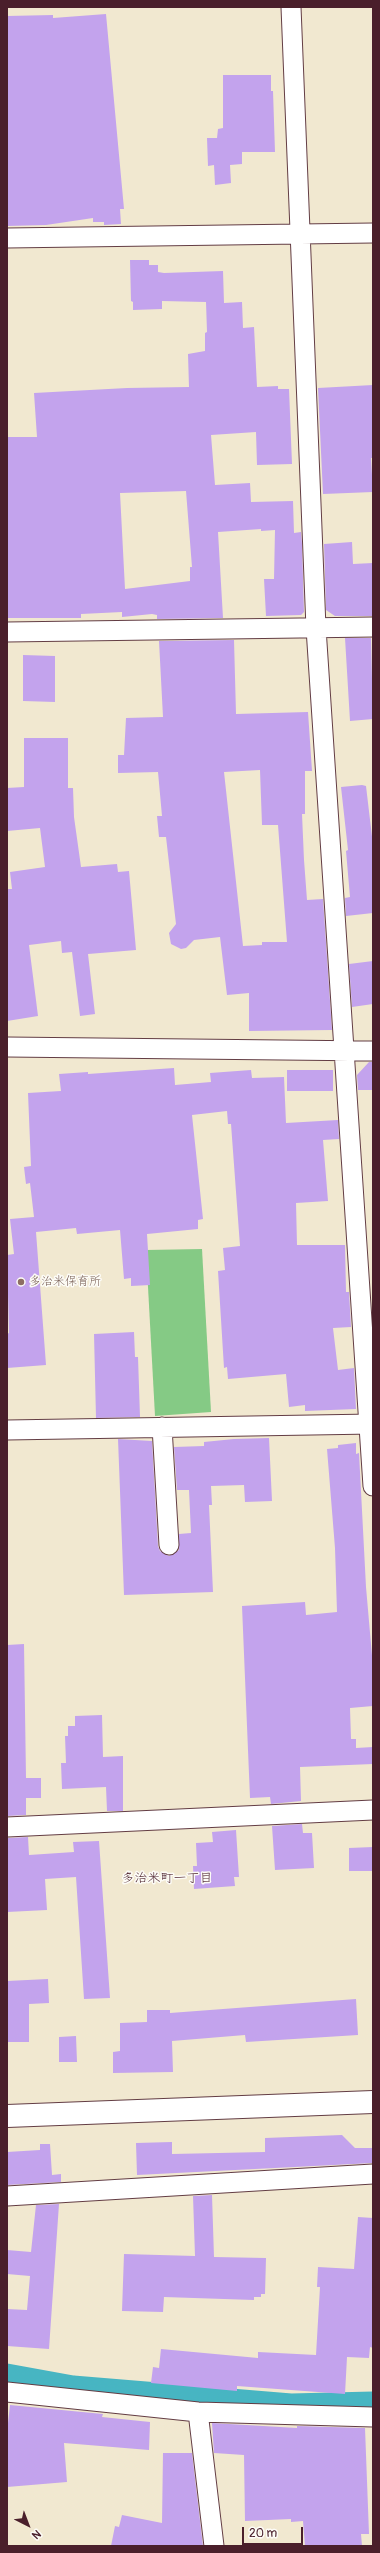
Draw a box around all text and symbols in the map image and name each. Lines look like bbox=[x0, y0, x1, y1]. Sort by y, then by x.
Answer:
place label: 多治米保育所 bbox=[29, 1275, 101, 1289]
marker: 多治米保育所 bbox=[16, 1277, 26, 1287]
district label: 多治米町一丁目 bbox=[122, 1871, 212, 1887]
north arrow bbox=[8, 2505, 48, 2545]
scale bar bbox=[244, 2519, 305, 2545]
text: 20 m bbox=[249, 2526, 277, 2541]
text: N bbox=[29, 2527, 43, 2542]

